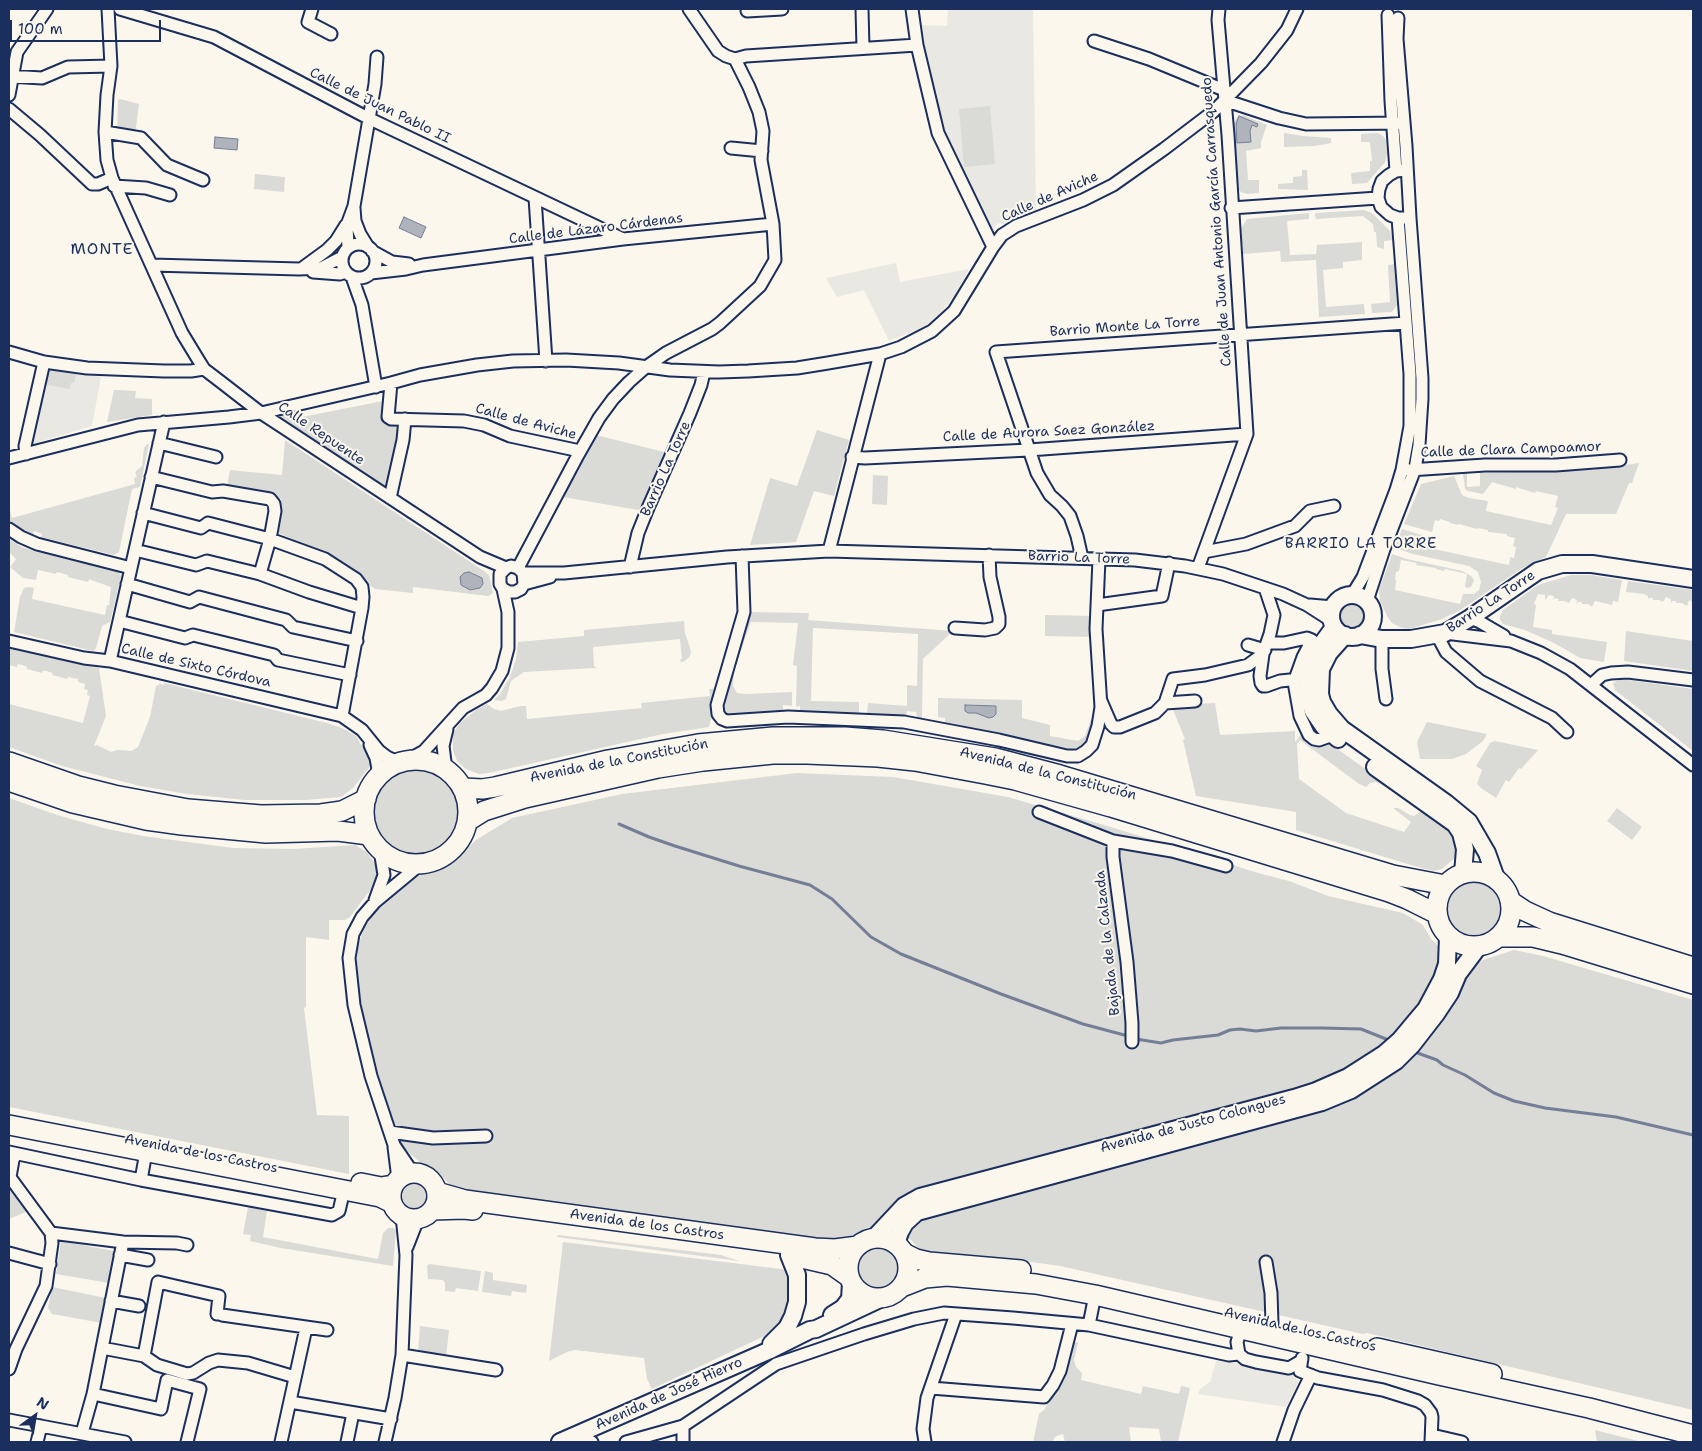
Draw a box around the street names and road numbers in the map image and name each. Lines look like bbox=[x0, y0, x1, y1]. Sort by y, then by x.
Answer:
street label: Calle de Juan Pablo II bbox=[307, 64, 453, 148]
street label: Calle de Juan Antonio García Carrasquedo bbox=[1199, 77, 1235, 367]
street label: Calle de Aviche bbox=[999, 168, 1101, 226]
street label: Calle de Lázaro Cárdenas bbox=[508, 210, 684, 248]
street label: Barrio Monte La Torre bbox=[1049, 313, 1201, 341]
street label: Calle Repuente bbox=[274, 399, 368, 469]
street label: Calle de Aviche bbox=[474, 400, 578, 444]
street label: Calle de Aurora Saez González bbox=[942, 418, 1156, 446]
street label: Barrio La Torre bbox=[638, 419, 694, 519]
street label: Calle de Clara Campoamor bbox=[1420, 438, 1602, 462]
street label: Barrio La Torre bbox=[1028, 548, 1130, 568]
street label: Barrio La Torre bbox=[1444, 567, 1538, 637]
street label: Calle de Sixto Córdova bbox=[120, 641, 272, 691]
street label: Avenida de la Constitución bbox=[528, 735, 710, 787]
street label: Avenida de la Constitución bbox=[958, 744, 1138, 804]
street label: Bajada de la Calzada bbox=[1092, 870, 1124, 1016]
street label: Avenida de Justo Colongues bbox=[1098, 1091, 1288, 1157]
street label: Avenida de los Castros bbox=[123, 1131, 279, 1177]
street label: Avenida de los Castros bbox=[569, 1206, 725, 1244]
street label: Avenida de los Castros bbox=[1222, 1304, 1378, 1356]
street label: Avenida de José Hierro bbox=[593, 1354, 745, 1434]

